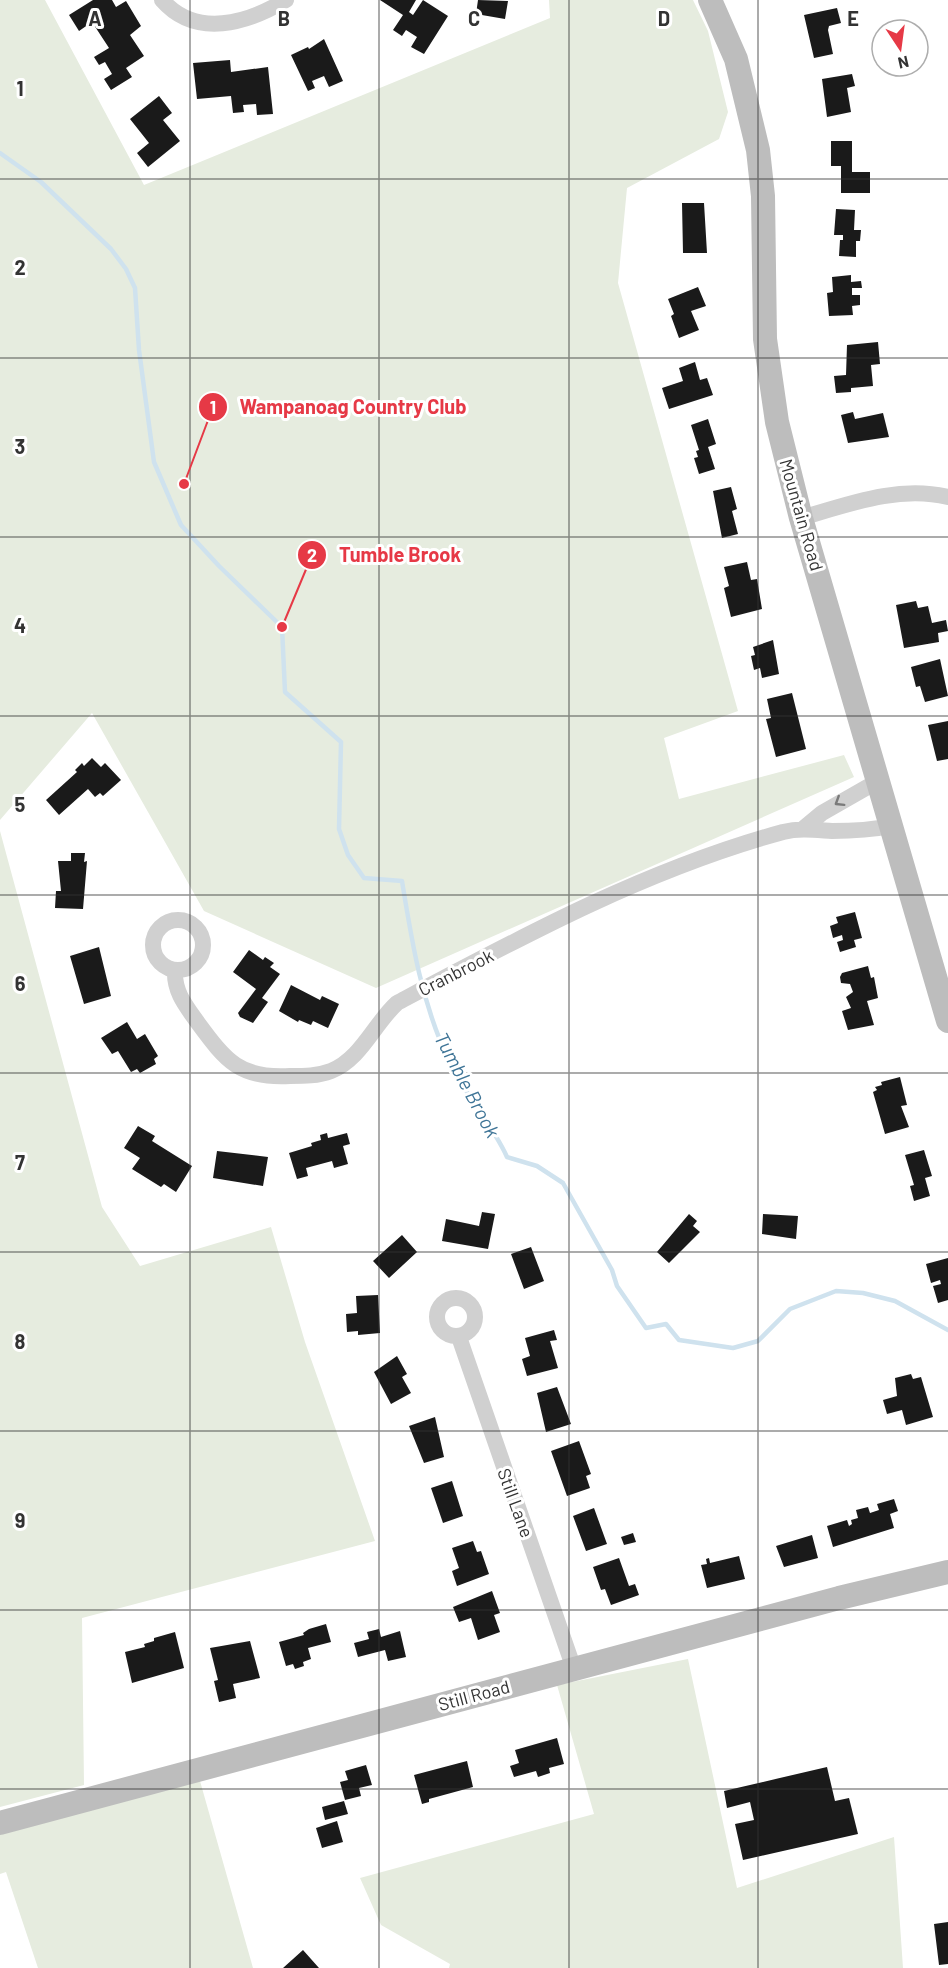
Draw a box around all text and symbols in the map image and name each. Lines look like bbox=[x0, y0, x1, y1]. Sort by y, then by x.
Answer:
text: A bbox=[88, 6, 102, 30]
text: B bbox=[278, 6, 290, 30]
text: C bbox=[468, 6, 480, 30]
text: D bbox=[658, 6, 670, 30]
text: E bbox=[847, 6, 859, 30]
north arrow bbox=[870, 18, 930, 78]
text: N bbox=[896, 53, 911, 74]
text: 1 bbox=[16, 76, 24, 100]
text: 2 bbox=[14, 255, 26, 279]
callout: Wampanoag Country Club bbox=[198, 388, 479, 426]
text: Wampanoag Country Club bbox=[239, 394, 467, 418]
text: 1 bbox=[210, 396, 216, 418]
text: 3 bbox=[15, 434, 25, 458]
street label: Mountain Road bbox=[775, 456, 828, 573]
callout: Tumble Brook bbox=[297, 536, 473, 574]
text: Tumble Brook bbox=[339, 542, 461, 566]
text: 2 bbox=[307, 544, 317, 566]
text: 4 bbox=[14, 613, 26, 637]
text: 5 bbox=[15, 792, 26, 816]
one-way arrow bbox=[835, 795, 846, 806]
street label: Cranbrook bbox=[414, 944, 497, 1000]
text: 6 bbox=[15, 971, 26, 995]
water label: Tumble Brook bbox=[430, 1028, 506, 1142]
text: 7 bbox=[15, 1150, 25, 1174]
text: 8 bbox=[15, 1329, 26, 1353]
street label: Still Lane bbox=[493, 1465, 539, 1540]
text: 9 bbox=[15, 1508, 25, 1532]
street label: Still Road bbox=[435, 1675, 512, 1715]

